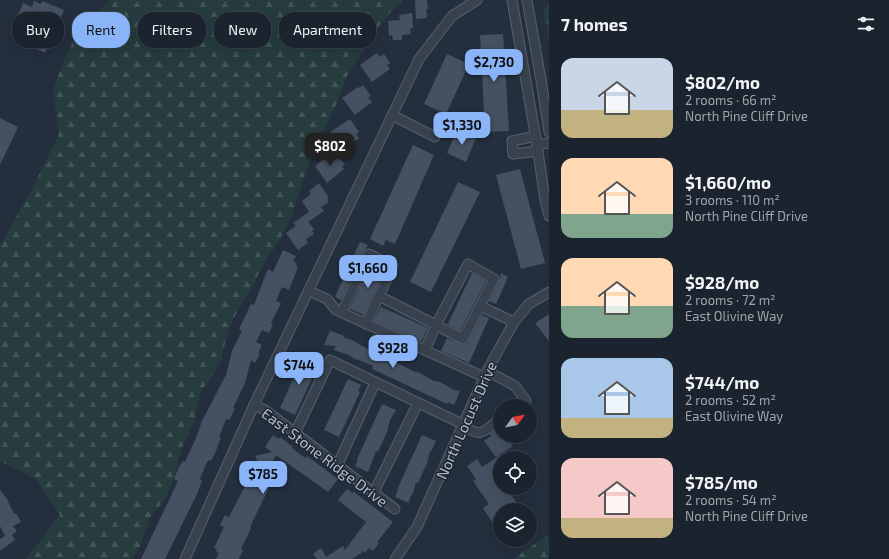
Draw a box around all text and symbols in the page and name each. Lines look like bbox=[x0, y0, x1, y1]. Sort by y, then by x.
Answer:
chip: Buy bbox=[12, 12, 64, 48]
chip: Rent bbox=[72, 12, 130, 48]
chip: Filters bbox=[138, 12, 206, 48]
chip: New bbox=[214, 12, 271, 48]
chip: Apartment bbox=[279, 12, 376, 48]
icon: filters bbox=[855, 13, 877, 35]
text: 7 homes bbox=[561, 14, 628, 34]
pin: $2,730 bbox=[461, 49, 527, 83]
text: $2,730 bbox=[474, 54, 514, 70]
text: $802/mo bbox=[685, 72, 760, 92]
icon: home bbox=[593, 74, 641, 122]
text: 2 rooms · 66 m² bbox=[685, 92, 776, 108]
text: North Pine Cliff Drive bbox=[685, 108, 808, 124]
pin: $1,330 bbox=[429, 112, 495, 146]
text: $1,330 bbox=[442, 117, 482, 133]
pin: $802 bbox=[306, 133, 354, 167]
text: $802 bbox=[314, 138, 346, 154]
text: $1,660/mo bbox=[685, 172, 771, 192]
icon: home bbox=[593, 174, 641, 222]
text: 3 rooms · 110 m² bbox=[685, 192, 780, 208]
text: North Pine Cliff Drive bbox=[685, 208, 808, 224]
pin: $1,660 bbox=[335, 255, 401, 289]
text: $1,660 bbox=[348, 260, 388, 276]
text: $928/mo bbox=[685, 272, 759, 292]
icon: home bbox=[593, 274, 641, 322]
text: 2 rooms · 72 m² bbox=[685, 292, 776, 308]
text: East Olivine Way bbox=[685, 308, 783, 324]
pin: $928 bbox=[369, 335, 417, 369]
text: $928 bbox=[378, 340, 408, 356]
pin: $744 bbox=[275, 352, 323, 386]
text: $744 bbox=[284, 357, 314, 373]
street label: North Locust Drive bbox=[432, 358, 500, 482]
text: $744/mo bbox=[685, 372, 759, 392]
icon: home bbox=[593, 374, 641, 422]
text: 2 rooms · 52 m² bbox=[685, 392, 776, 408]
north arrow bbox=[493, 399, 537, 443]
map controls bbox=[493, 399, 537, 547]
street label: East Stone Ridge Drive bbox=[259, 404, 391, 510]
text: East Olivine Way bbox=[685, 408, 783, 424]
button: locate bbox=[493, 451, 537, 495]
pin: $785 bbox=[239, 461, 287, 495]
text: $785 bbox=[248, 466, 278, 482]
text: $785/mo bbox=[685, 472, 758, 492]
icon: home bbox=[593, 474, 641, 522]
text: 2 rooms · 54 m² bbox=[685, 492, 777, 508]
button: layers bbox=[493, 503, 537, 547]
text: North Pine Cliff Drive bbox=[685, 508, 808, 524]

